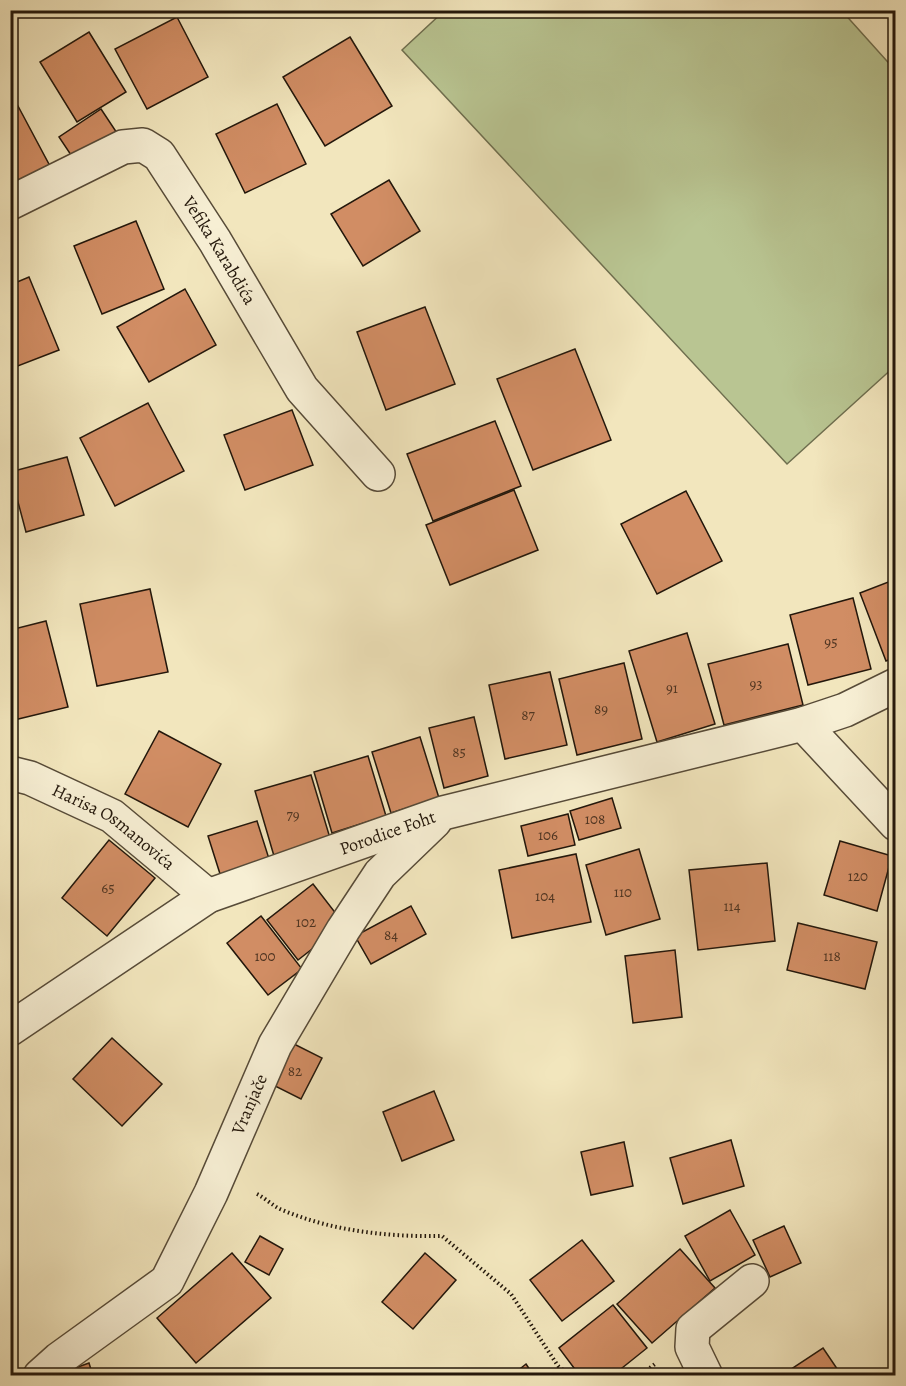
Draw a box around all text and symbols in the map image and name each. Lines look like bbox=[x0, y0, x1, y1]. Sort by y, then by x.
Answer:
street label: Vefika Karabdića bbox=[176, 191, 262, 310]
house number: 95 bbox=[824, 632, 838, 652]
house number: 93 bbox=[749, 674, 763, 694]
house number: 91 bbox=[666, 678, 678, 698]
house number: 89 bbox=[594, 699, 608, 719]
house number: 87 bbox=[521, 705, 535, 725]
house number: 85 bbox=[452, 742, 466, 762]
street label: Harisa Osmanovića bbox=[48, 778, 181, 876]
street label: Porodice Foht bbox=[336, 804, 439, 861]
house number: 79 bbox=[286, 805, 300, 825]
house number: 108 bbox=[585, 809, 605, 829]
house number: 106 bbox=[538, 825, 558, 845]
house number: 120 bbox=[848, 866, 868, 886]
house number: 65 bbox=[101, 878, 115, 898]
house number: 110 bbox=[614, 882, 632, 902]
house number: 104 bbox=[535, 886, 555, 906]
house number: 114 bbox=[723, 896, 741, 916]
house number: 102 bbox=[296, 912, 316, 932]
house number: 84 bbox=[384, 925, 398, 945]
house number: 100 bbox=[254, 946, 276, 966]
house number: 118 bbox=[823, 946, 841, 966]
house number: 82 bbox=[288, 1061, 302, 1081]
street label: Vranjače bbox=[225, 1070, 273, 1139]

